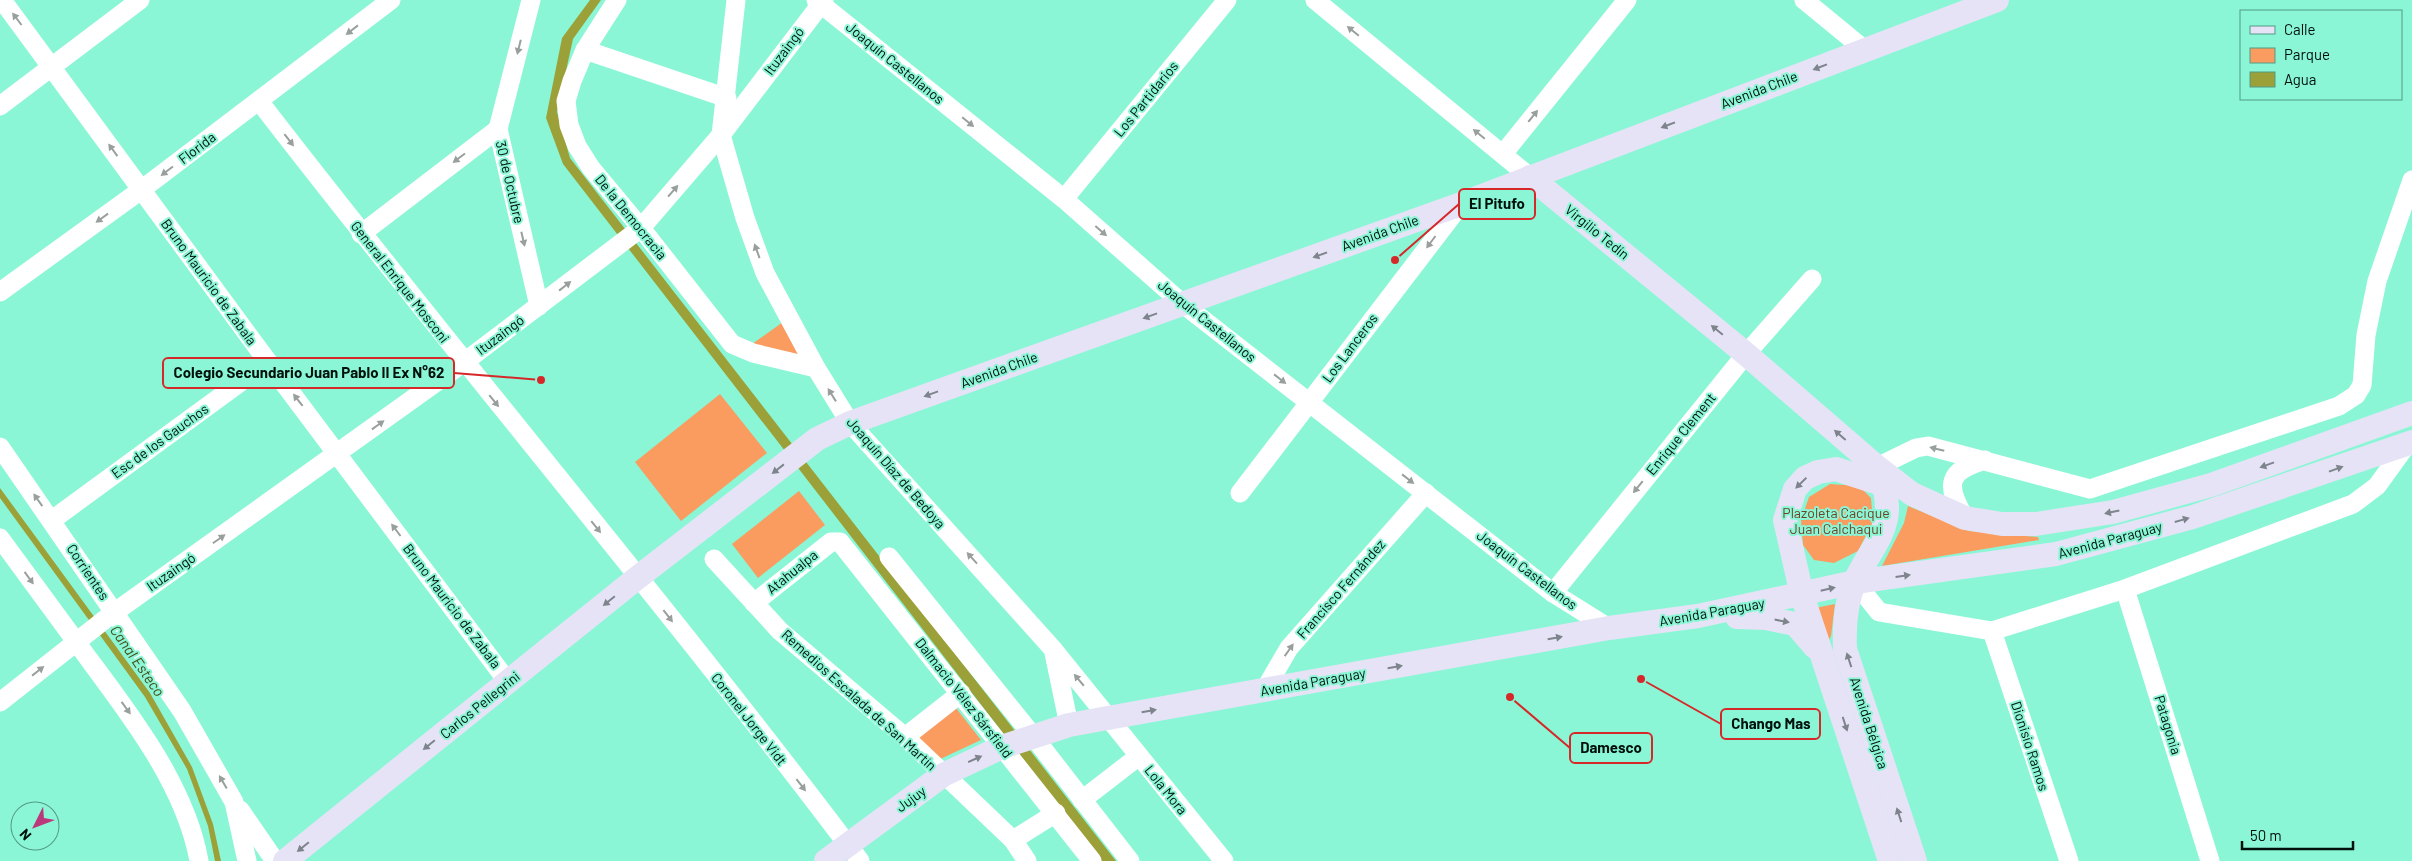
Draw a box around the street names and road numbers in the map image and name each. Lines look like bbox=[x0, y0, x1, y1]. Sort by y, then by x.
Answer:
street label: Joaquín Castellanos bbox=[843, 18, 948, 108]
street label: Ituzaingó bbox=[760, 23, 807, 78]
street label: Los Partidarios bbox=[1110, 57, 1181, 140]
street label: Avenida Chile bbox=[1718, 67, 1800, 112]
street label: Florida bbox=[175, 128, 219, 167]
street label: 30 de Octubre bbox=[493, 139, 528, 225]
street label: De la Democracia bbox=[592, 171, 671, 263]
street label: Virgilio Tedín bbox=[1562, 201, 1633, 263]
street label: Avenida Chile bbox=[1339, 211, 1421, 254]
street label: Bruno Mauricio de Zabala bbox=[158, 215, 261, 348]
street label: General Enrique Mosconi bbox=[348, 217, 453, 346]
street label: Joaquín Castellanos bbox=[1155, 276, 1260, 366]
street label: Los Lanceros bbox=[1318, 310, 1381, 385]
street label: Ituzaingó bbox=[472, 311, 527, 358]
street label: Avenida Chile bbox=[958, 348, 1040, 391]
street label: Enrique Clement bbox=[1642, 389, 1719, 478]
street label: Esc de los Gauchos bbox=[108, 400, 212, 482]
street label: Joaquín Díaz de Bedoya bbox=[843, 414, 949, 532]
street label: Avenida Paraguay bbox=[2056, 517, 2164, 562]
street label: Joaquín Castellanos bbox=[1474, 526, 1581, 613]
street label: Francisco Fernández bbox=[1293, 535, 1388, 642]
street label: Bruno Mauricio de Zabala bbox=[400, 540, 505, 671]
street label: Corrientes bbox=[64, 541, 113, 603]
street label: Atahualpa bbox=[763, 546, 821, 597]
street label: Ituzaingó bbox=[143, 549, 198, 595]
street label: Avenida Paraguay bbox=[1658, 594, 1767, 629]
street label: Remedios Escalada de San Martín bbox=[778, 626, 940, 774]
street label: Dalmacio Vélez Sársfield bbox=[912, 634, 1017, 761]
street label: Avenida Paraguay bbox=[1259, 664, 1368, 699]
street label: Carlos Pellegrini bbox=[436, 667, 523, 742]
street label: Coronel Jorge Vidt bbox=[708, 669, 791, 768]
street label: Avenida Bélgica bbox=[1847, 675, 1892, 771]
street label: Patagonia bbox=[2151, 693, 2186, 756]
street label: Dionisio Ramos bbox=[2008, 699, 2053, 793]
street label: Lola Mora bbox=[1141, 762, 1191, 818]
street label: Jujuy bbox=[892, 782, 929, 815]

